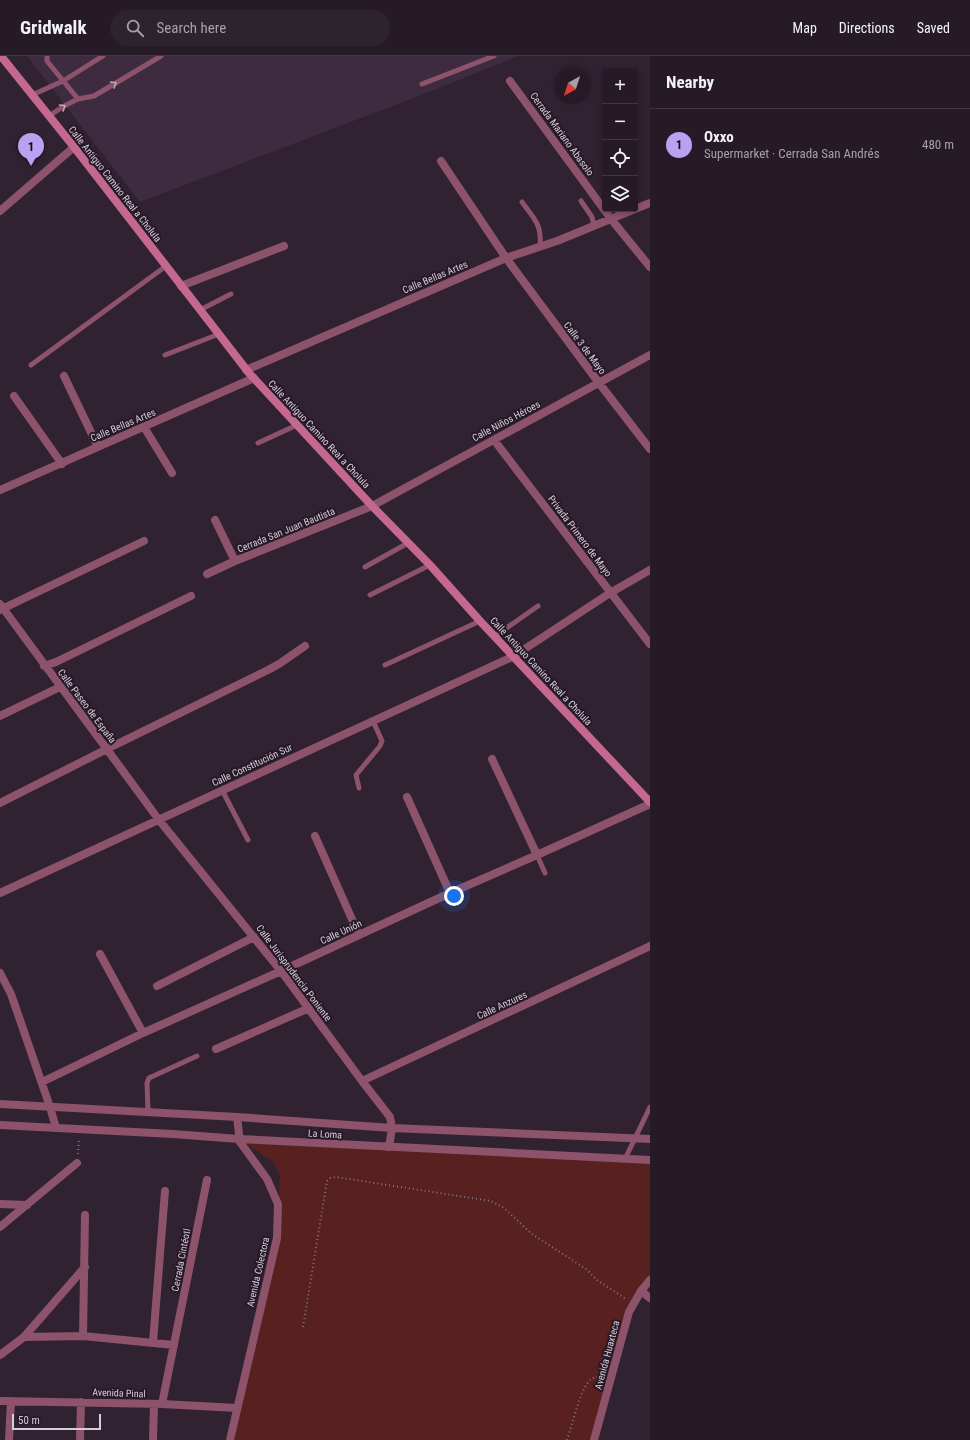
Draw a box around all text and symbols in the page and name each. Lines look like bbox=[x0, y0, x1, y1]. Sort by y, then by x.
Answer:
search box bbox=[110, 10, 390, 46]
text: Gridwalk bbox=[20, 16, 86, 39]
icon: search bbox=[124, 17, 146, 39]
text: Search here bbox=[156, 19, 226, 37]
text: Map bbox=[793, 20, 817, 36]
text: Directions bbox=[839, 20, 895, 36]
text: Saved bbox=[917, 20, 950, 36]
north arrow bbox=[554, 68, 590, 104]
map controls bbox=[602, 68, 638, 212]
button: + bbox=[602, 68, 638, 104]
text: Nearby bbox=[666, 72, 714, 92]
one-way arrow bbox=[110, 82, 117, 89]
street label: Cerrada Mariano Abasolo bbox=[528, 90, 596, 178]
one-way arrow bbox=[59, 104, 66, 111]
button: − bbox=[602, 104, 638, 140]
street label: Calle Antiguo Camino Real a Cholula bbox=[66, 124, 164, 244]
text: Oxxo bbox=[704, 128, 734, 146]
pin: 1 bbox=[18, 133, 44, 166]
text: 1 bbox=[676, 137, 682, 152]
text: 480 m bbox=[922, 137, 954, 152]
button: locate bbox=[602, 140, 638, 176]
text: Supermarket · Cerrada San Andrés bbox=[704, 146, 880, 161]
button: layers bbox=[602, 176, 638, 212]
street label: Calle Bellas Artes bbox=[401, 258, 470, 296]
street label: Calle 3 de Mayo bbox=[562, 320, 608, 376]
street label: Calle Antiguo Camino Real a Cholula bbox=[266, 378, 372, 490]
street label: Calle Niños Héroes bbox=[470, 398, 542, 444]
street label: Calle Bellas Artes bbox=[89, 406, 158, 444]
street label: Privada Primero de Mayo bbox=[546, 493, 614, 579]
street label: Cerrada San Juan Bautista bbox=[236, 505, 337, 555]
street label: Calle Antiguo Camino Real a Cholula bbox=[488, 615, 594, 727]
street label: Calle Paseo de España bbox=[56, 667, 119, 745]
street label: Calle Constitución Sur bbox=[210, 742, 294, 788]
your location bbox=[444, 886, 464, 906]
street label: Calle Unión bbox=[318, 918, 364, 946]
street label: Calle Jurisprudencia Poniente bbox=[254, 923, 334, 1024]
street label: Calle Anzures bbox=[475, 988, 529, 1021]
street label: La Loma bbox=[308, 1128, 342, 1140]
street label: Cerrada Cintéotl bbox=[170, 1228, 192, 1292]
street label: Avenida Colectora bbox=[245, 1236, 271, 1308]
street label: Avenida Huaxteca bbox=[593, 1319, 622, 1391]
street label: Avenida Pinal bbox=[92, 1387, 146, 1399]
scale bar bbox=[12, 1412, 101, 1431]
text: 50 m bbox=[18, 1414, 40, 1427]

